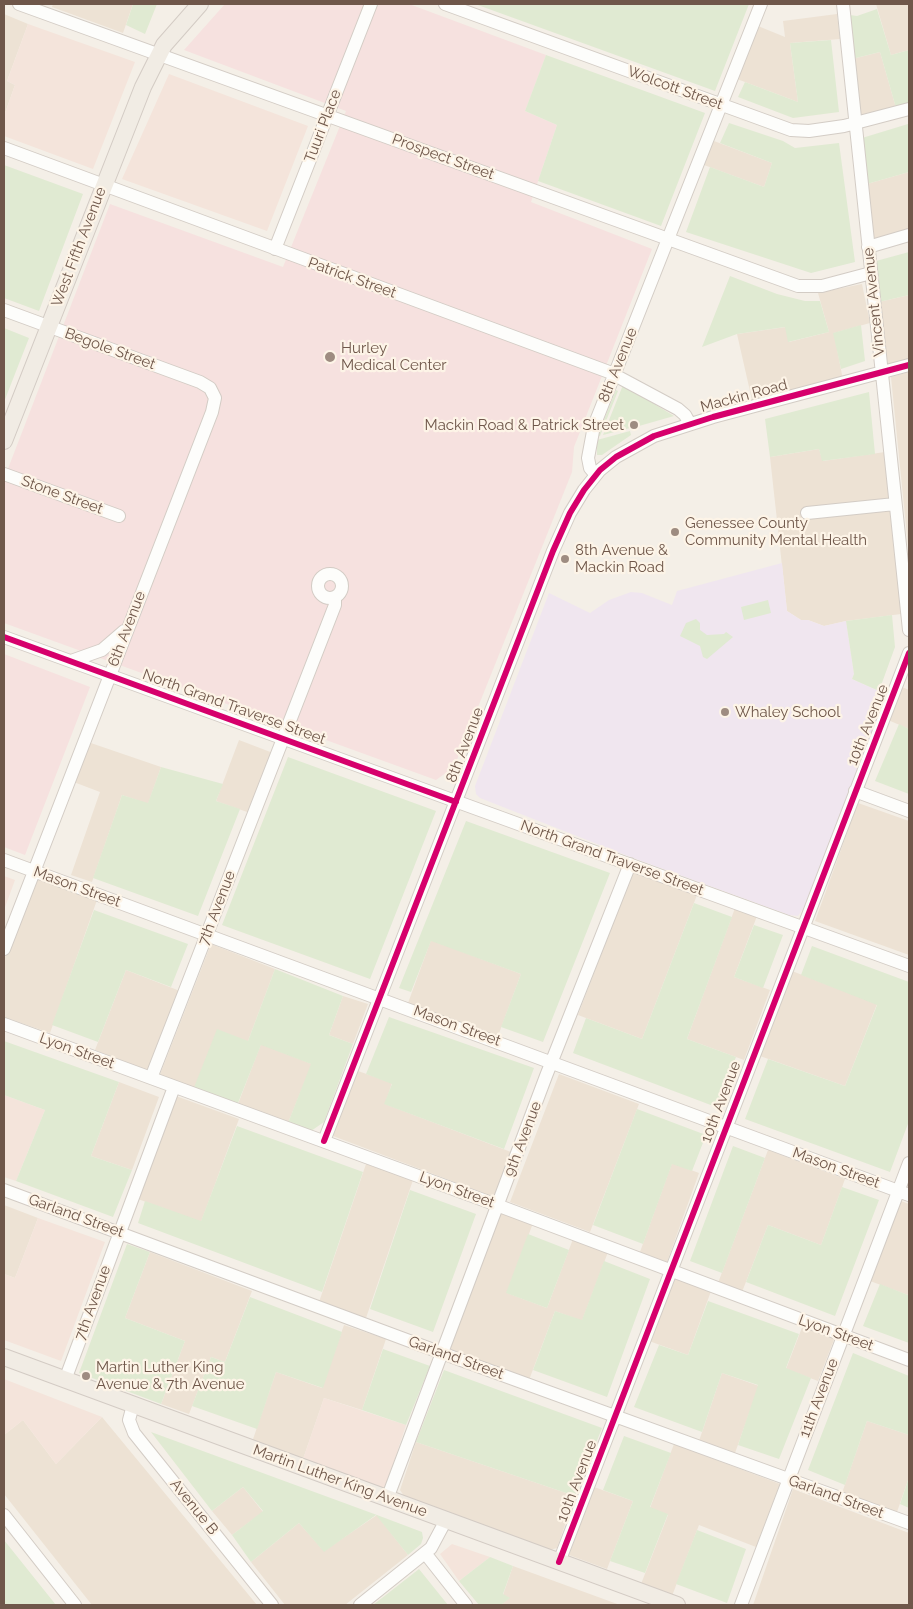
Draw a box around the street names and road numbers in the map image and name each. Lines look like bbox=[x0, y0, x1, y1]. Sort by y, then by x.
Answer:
street label: Wolcott Street bbox=[625, 62, 725, 114]
street label: Tuuri Place bbox=[301, 87, 345, 165]
street label: Prospect Street bbox=[390, 130, 496, 184]
street label: West Fifth Avenue bbox=[48, 185, 110, 309]
street label: Vincent Avenue bbox=[859, 247, 889, 357]
street label: Patrick Street bbox=[305, 254, 399, 302]
street label: Begole Street bbox=[62, 324, 158, 374]
street label: 8th Avenue bbox=[595, 325, 641, 405]
street label: Mackin Road bbox=[699, 376, 789, 416]
street label: Stone Street bbox=[19, 472, 105, 518]
street label: 6th Avenue bbox=[104, 589, 150, 669]
street label: North Grand Traverse Street bbox=[140, 665, 328, 749]
street label: 10th Avenue bbox=[844, 682, 892, 768]
street label: 8th Avenue bbox=[442, 705, 488, 785]
street label: North Grand Traverse Street bbox=[518, 816, 706, 900]
street label: Mason Street bbox=[31, 863, 123, 911]
street label: 7th Avenue bbox=[195, 868, 239, 948]
street label: Mason Street bbox=[411, 1002, 503, 1050]
street label: Lyon Street bbox=[37, 1029, 117, 1073]
street label: 10th Avenue bbox=[697, 1059, 745, 1145]
street label: 9th Avenue bbox=[500, 1099, 546, 1179]
street label: Mason Street bbox=[790, 1144, 882, 1192]
street label: Lyon Street bbox=[417, 1168, 497, 1212]
street label: Garland Street bbox=[26, 1190, 126, 1242]
street label: 7th Avenue bbox=[71, 1263, 115, 1343]
street label: Lyon Street bbox=[796, 1311, 876, 1355]
street label: Garland Street bbox=[406, 1332, 506, 1384]
street label: 11th Avenue bbox=[796, 1356, 842, 1440]
street label: 10th Avenue bbox=[553, 1438, 601, 1524]
street label: Martin Luther King Avenue bbox=[250, 1441, 430, 1521]
street label: Garland Street bbox=[786, 1471, 886, 1523]
street label: Avenue B bbox=[166, 1476, 222, 1538]

